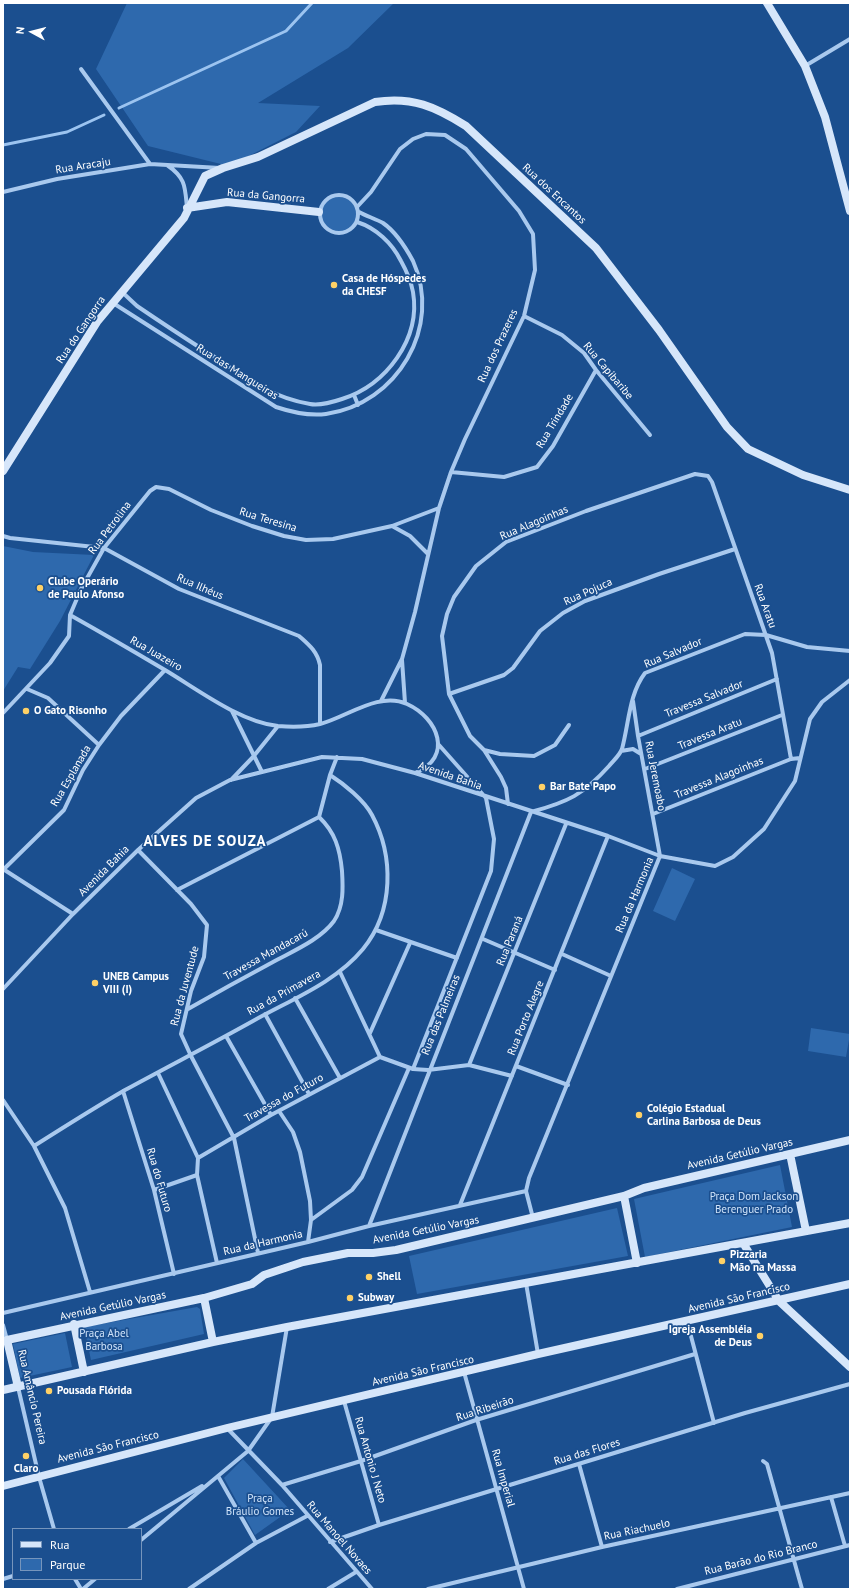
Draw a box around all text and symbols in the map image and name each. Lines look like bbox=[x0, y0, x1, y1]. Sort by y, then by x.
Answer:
north arrow bbox=[12, 12, 52, 52]
text: N bbox=[13, 26, 27, 35]
street label: Rua Aracaju bbox=[54, 155, 112, 177]
street label: Rua dos Encantos bbox=[519, 161, 589, 227]
street label: Rua da Gangorra bbox=[227, 186, 305, 206]
place label: Casa de Hóspedes da CHESF bbox=[342, 272, 426, 298]
marker: Casa de Hóspedes da CHESF bbox=[329, 280, 339, 290]
street label: Rua do Gangorra bbox=[54, 294, 108, 366]
street label: Rua dos Prazeres bbox=[475, 307, 521, 385]
street label: Rua Capibaribe bbox=[580, 340, 636, 402]
street label: Rua das Mangueiras bbox=[194, 341, 280, 403]
street label: Rua Trindade bbox=[534, 391, 576, 451]
street label: Rua Petrolina bbox=[86, 499, 134, 557]
street label: Rua Alagoinhas bbox=[498, 503, 570, 543]
street label: Rua Teresina bbox=[238, 505, 298, 535]
street label: Rua Ilhéus bbox=[175, 571, 225, 603]
place label: Clube Operário de Paulo Afonso bbox=[48, 575, 124, 601]
street label: Rua Pojuca bbox=[562, 575, 614, 609]
street label: Rua Aratu bbox=[751, 582, 779, 630]
marker: Clube Operário de Paulo Afonso bbox=[35, 583, 45, 593]
street label: Rua Juazeiro bbox=[127, 634, 185, 674]
street label: Rua Salvador bbox=[642, 635, 704, 671]
street label: Travessa Salvador bbox=[663, 677, 745, 721]
place label: O Gato Risonho bbox=[34, 704, 107, 718]
marker: O Gato Risonho bbox=[21, 706, 31, 716]
street label: Travessa Aratu bbox=[676, 715, 744, 753]
street label: Rua Jeremoabo bbox=[642, 740, 668, 812]
street label: Rua Esplanada bbox=[48, 743, 94, 809]
street label: Travessa Alagoinhas bbox=[673, 754, 765, 802]
street label: Avenida Bahia bbox=[416, 759, 484, 793]
place label: Bar Bate Papo bbox=[550, 780, 616, 794]
marker: Bar Bate Papo bbox=[537, 782, 547, 792]
district label: ALVES DE SOUZA bbox=[143, 833, 267, 851]
street label: Avenida Bahia bbox=[76, 843, 132, 899]
street label: Rua da Harmonia bbox=[613, 855, 657, 935]
street label: Rua Paraná bbox=[494, 914, 526, 968]
street label: Travessa Mandacarú bbox=[222, 926, 310, 984]
street label: Rua da Juventude bbox=[168, 945, 202, 1027]
street label: Rua da Primavera bbox=[245, 967, 323, 1019]
place label: UNEB Campus VIII (I) bbox=[103, 970, 169, 996]
street label: Rua das Palmeiras bbox=[419, 973, 463, 1057]
marker: UNEB Campus VIII (I) bbox=[90, 978, 100, 988]
street label: Rua Porto Alegre bbox=[505, 979, 547, 1057]
street label: Travessa do Futuro bbox=[242, 1071, 326, 1125]
place label: Colégio Estadual Carlina Barbosa de Deus bbox=[647, 1102, 761, 1128]
marker: Colégio Estadual Carlina Barbosa de Deus bbox=[634, 1110, 644, 1120]
street label: Avenida Getúlio Vargas bbox=[686, 1135, 794, 1173]
street label: Rua do Futuro bbox=[144, 1146, 174, 1214]
park label: Praça Dom Jackson Berenguer Prado bbox=[710, 1190, 798, 1216]
street label: Avenida Getúlio Vargas bbox=[372, 1213, 480, 1247]
street label: Rua da Harmonia bbox=[222, 1227, 304, 1259]
place label: Pizzaria Mão na Massa bbox=[730, 1248, 796, 1274]
marker: Pizzaria Mão na Massa bbox=[717, 1256, 727, 1266]
place label: Shell bbox=[377, 1270, 401, 1284]
marker: Shell bbox=[364, 1272, 374, 1282]
street label: Avenida São Francisco bbox=[687, 1280, 791, 1316]
street label: Avenida Getúlio Vargas bbox=[59, 1288, 167, 1324]
place label: Subway bbox=[358, 1291, 394, 1305]
marker: Subway bbox=[345, 1293, 355, 1303]
place label: Igreja Assembléia de Deus bbox=[669, 1323, 752, 1349]
park label: Praça Abel Barbosa bbox=[79, 1327, 129, 1353]
marker: Igreja Assembléia de Deus bbox=[755, 1331, 765, 1341]
street label: Rua Amâncio Pereira bbox=[15, 1348, 49, 1446]
street label: Avenida São Francisco bbox=[371, 1353, 475, 1389]
place label: Pousada Flórida bbox=[57, 1384, 132, 1398]
marker: Pousada Flórida bbox=[44, 1386, 54, 1396]
street label: Rua Ribeirão bbox=[455, 1393, 515, 1425]
street label: Rua Antonio J Neto bbox=[351, 1415, 389, 1505]
street label: Avenida São Francisco bbox=[56, 1428, 160, 1466]
street label: Rua das Flores bbox=[552, 1436, 622, 1468]
street label: Rua Imperial bbox=[488, 1447, 518, 1509]
marker: Claro bbox=[21, 1451, 31, 1461]
place label: Claro bbox=[14, 1462, 38, 1476]
park label: Praça Bráulio Gomes bbox=[226, 1492, 294, 1518]
street label: Rua Manoel Novaes bbox=[304, 1499, 374, 1577]
street label: Rua Riachuelo bbox=[603, 1517, 671, 1543]
legend bbox=[12, 1528, 142, 1580]
text: Rua bbox=[50, 1537, 69, 1552]
street label: Rua Barão do Rio Branco bbox=[703, 1538, 819, 1578]
text: Parque bbox=[50, 1557, 85, 1572]

